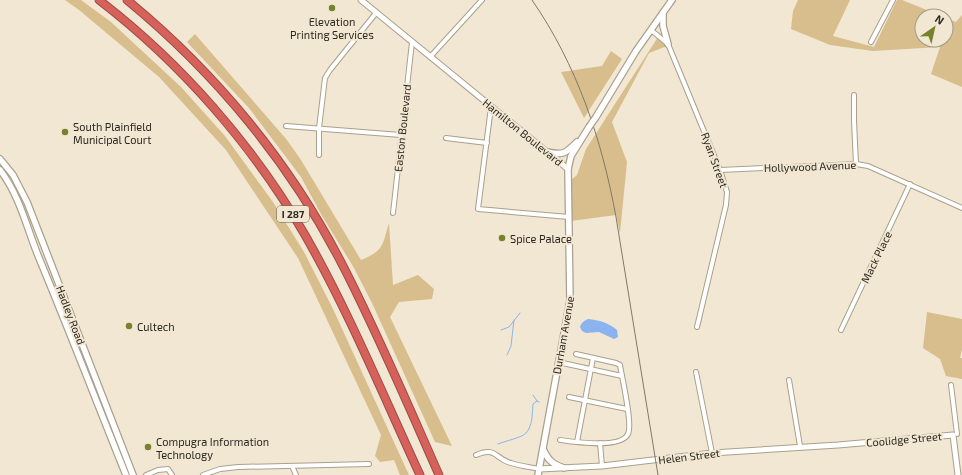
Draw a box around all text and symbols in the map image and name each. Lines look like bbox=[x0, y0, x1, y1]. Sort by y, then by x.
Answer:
marker: Elevation Printing Services bbox=[327, 3, 337, 13]
north arrow bbox=[914, 8, 954, 48]
text: N bbox=[933, 12, 947, 27]
place label: Elevation Printing Services bbox=[290, 15, 374, 41]
street label: Easton Boulevard bbox=[391, 84, 413, 172]
street label: Hamilton Boulevard bbox=[480, 96, 566, 168]
place label: South Plainfield Municipal Court bbox=[73, 120, 152, 146]
marker: South Plainfield Municipal Court bbox=[60, 127, 70, 137]
street label: Ryan Street bbox=[699, 131, 731, 189]
street label: Hollywood Avenue bbox=[764, 158, 857, 174]
road number: I 287 bbox=[277, 206, 309, 222]
street label: Mack Place bbox=[858, 229, 894, 285]
place label: Spice Palace bbox=[510, 232, 572, 245]
marker: Spice Palace bbox=[497, 233, 507, 243]
street label: Hadley Road bbox=[54, 284, 88, 346]
street label: Durham Avenue bbox=[550, 295, 576, 375]
place label: Cultech bbox=[137, 320, 175, 333]
marker: Cultech bbox=[124, 321, 134, 331]
street label: Coolidge Street bbox=[866, 429, 942, 449]
place label: Compugra Information Technology bbox=[156, 435, 269, 461]
marker: Compugra Information Technology bbox=[143, 442, 153, 452]
street label: Helen Street bbox=[658, 446, 720, 466]

